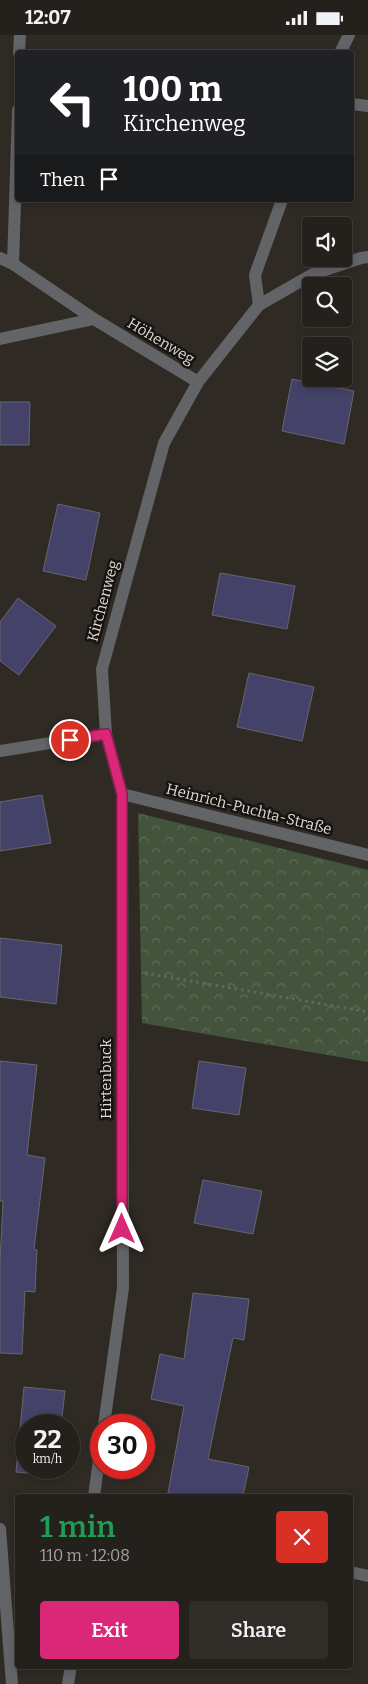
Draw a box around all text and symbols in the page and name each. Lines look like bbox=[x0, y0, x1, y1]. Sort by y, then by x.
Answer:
text: 12:07 bbox=[25, 6, 71, 29]
text: 100 m bbox=[123, 68, 222, 110]
icon: left bbox=[40, 70, 105, 135]
text: Kirchenweg bbox=[123, 110, 246, 137]
icon: arrive bbox=[95, 165, 123, 193]
text: Then bbox=[40, 168, 85, 191]
map controls bbox=[302, 217, 352, 387]
button: sound bbox=[302, 217, 352, 267]
button: search bbox=[302, 277, 352, 327]
street label: Höhenweg bbox=[124, 314, 198, 368]
button: layers bbox=[302, 337, 352, 387]
street label: Kirchenweg bbox=[83, 558, 123, 644]
pin bbox=[49, 719, 91, 761]
icon: arrive bbox=[56, 726, 84, 754]
street label: Heinrich-Puchta-Straße bbox=[164, 780, 334, 838]
street label: Hirtenbuck bbox=[97, 1039, 115, 1119]
position arrow bbox=[95, 1202, 147, 1254]
speed limit sign: 30 bbox=[90, 1414, 155, 1479]
text: 22 bbox=[33, 1425, 62, 1455]
text: km/h bbox=[33, 1452, 62, 1466]
text: 1 min bbox=[40, 1509, 115, 1545]
button: close bbox=[276, 1511, 328, 1563]
text: 110 m · 12:08 bbox=[40, 1546, 130, 1565]
button: Exit bbox=[40, 1601, 179, 1659]
button: Share bbox=[189, 1601, 328, 1659]

